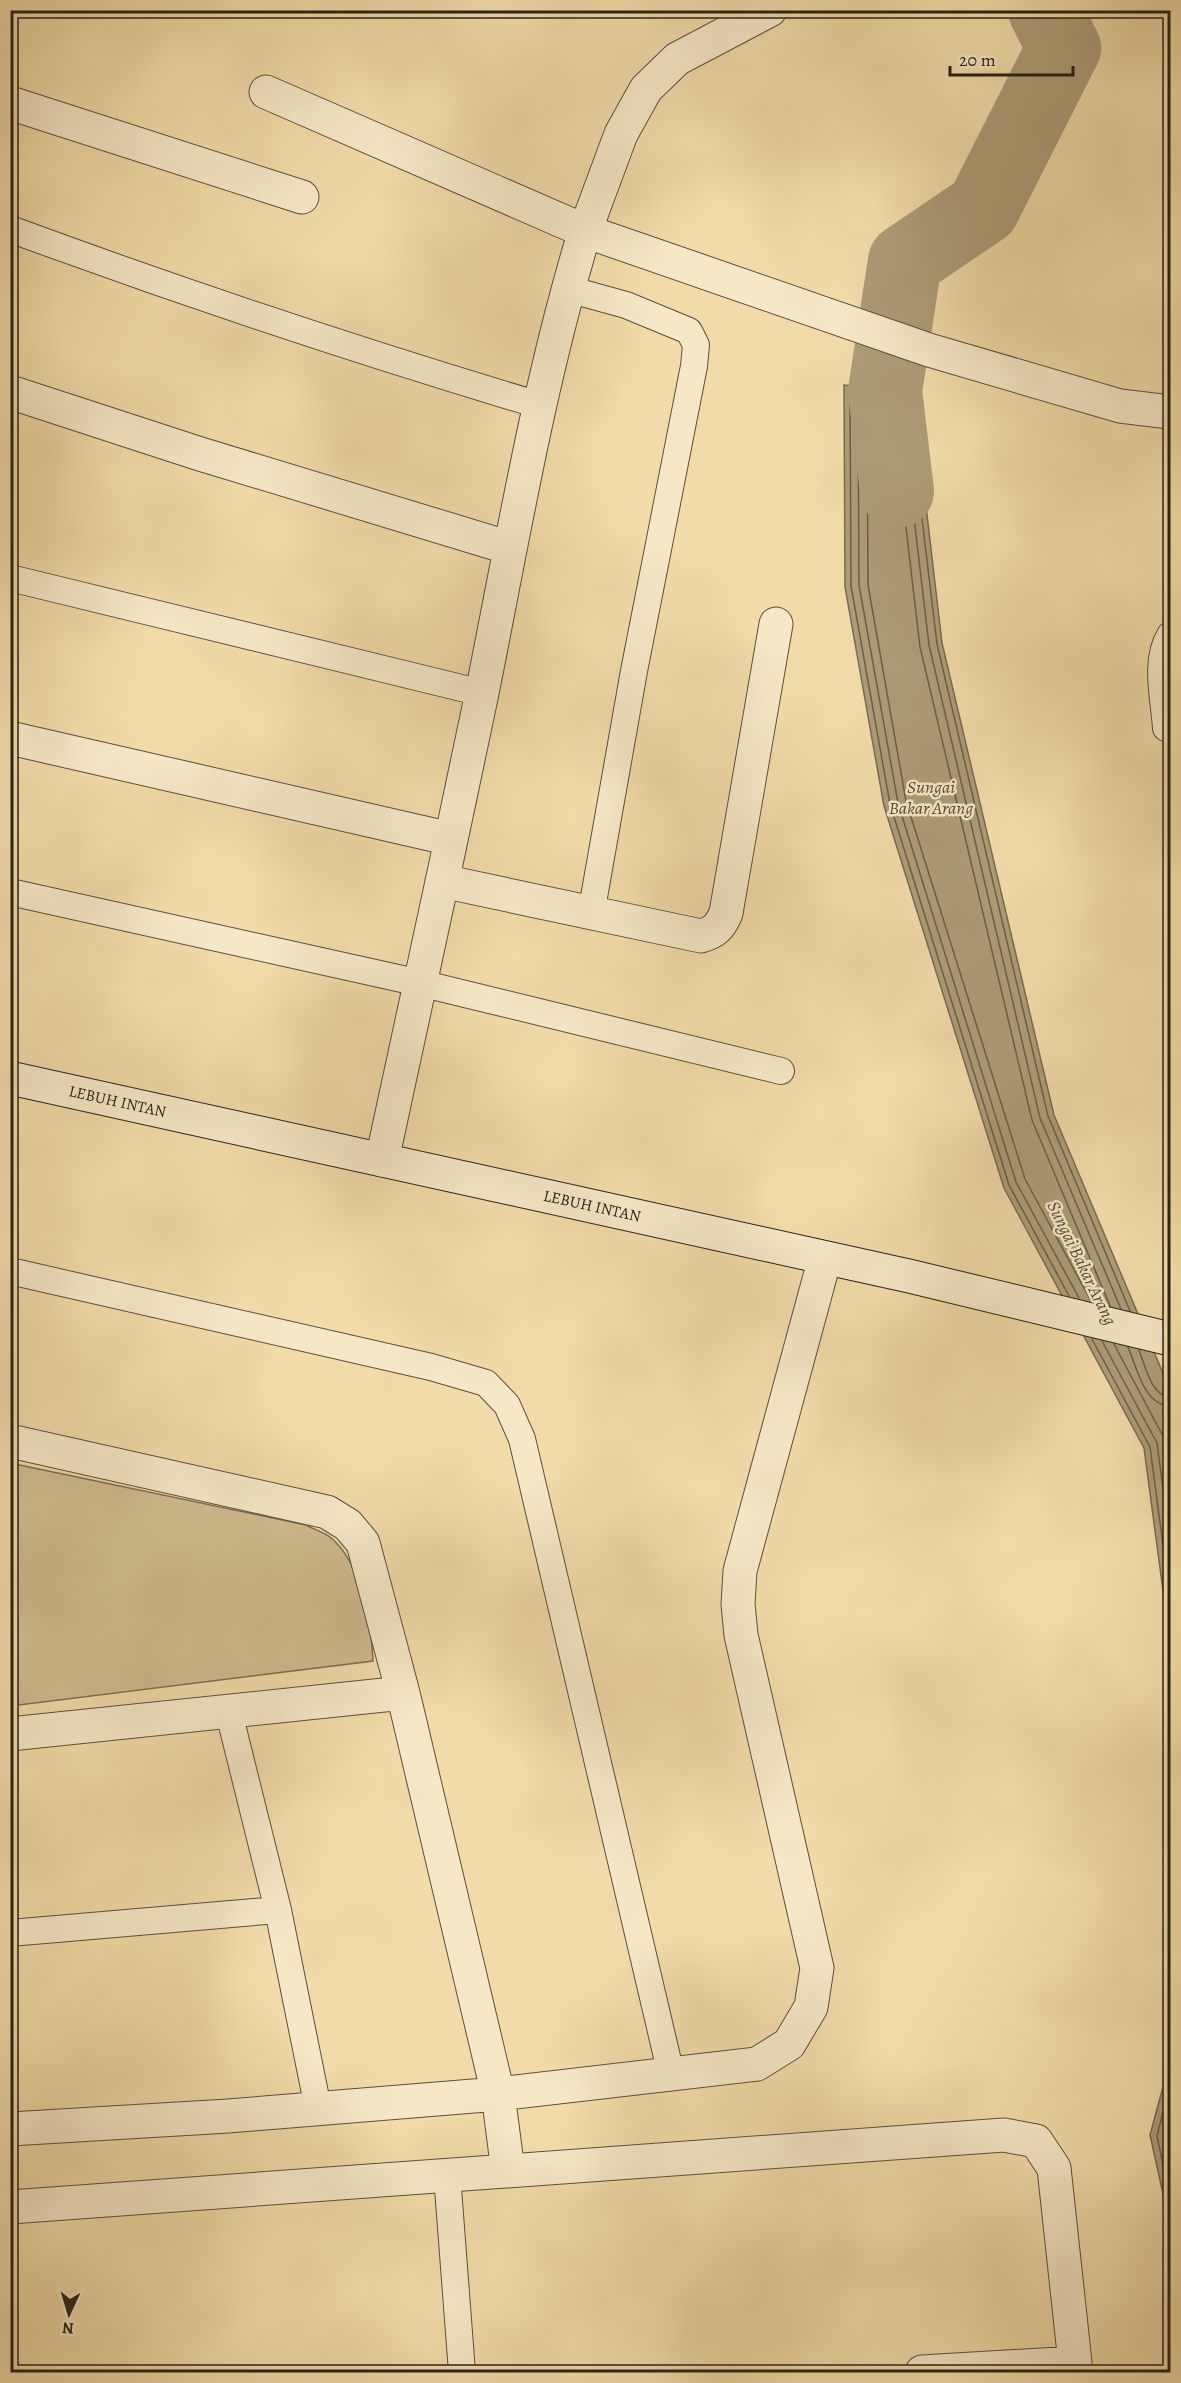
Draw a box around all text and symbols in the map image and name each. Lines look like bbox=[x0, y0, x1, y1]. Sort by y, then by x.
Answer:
scale bar bbox=[950, 39, 1073, 77]
text: 20 m bbox=[959, 48, 996, 72]
water label: Sungai Bakar Arang bbox=[889, 775, 973, 820]
street label: LEBUH INTAN bbox=[67, 1080, 168, 1123]
street label: LEBUH INTAN bbox=[541, 1185, 643, 1228]
water label: Sungai Bakar Arang bbox=[1042, 1197, 1122, 1329]
north arrow bbox=[39, 2284, 99, 2344]
text: N bbox=[61, 2317, 75, 2339]

